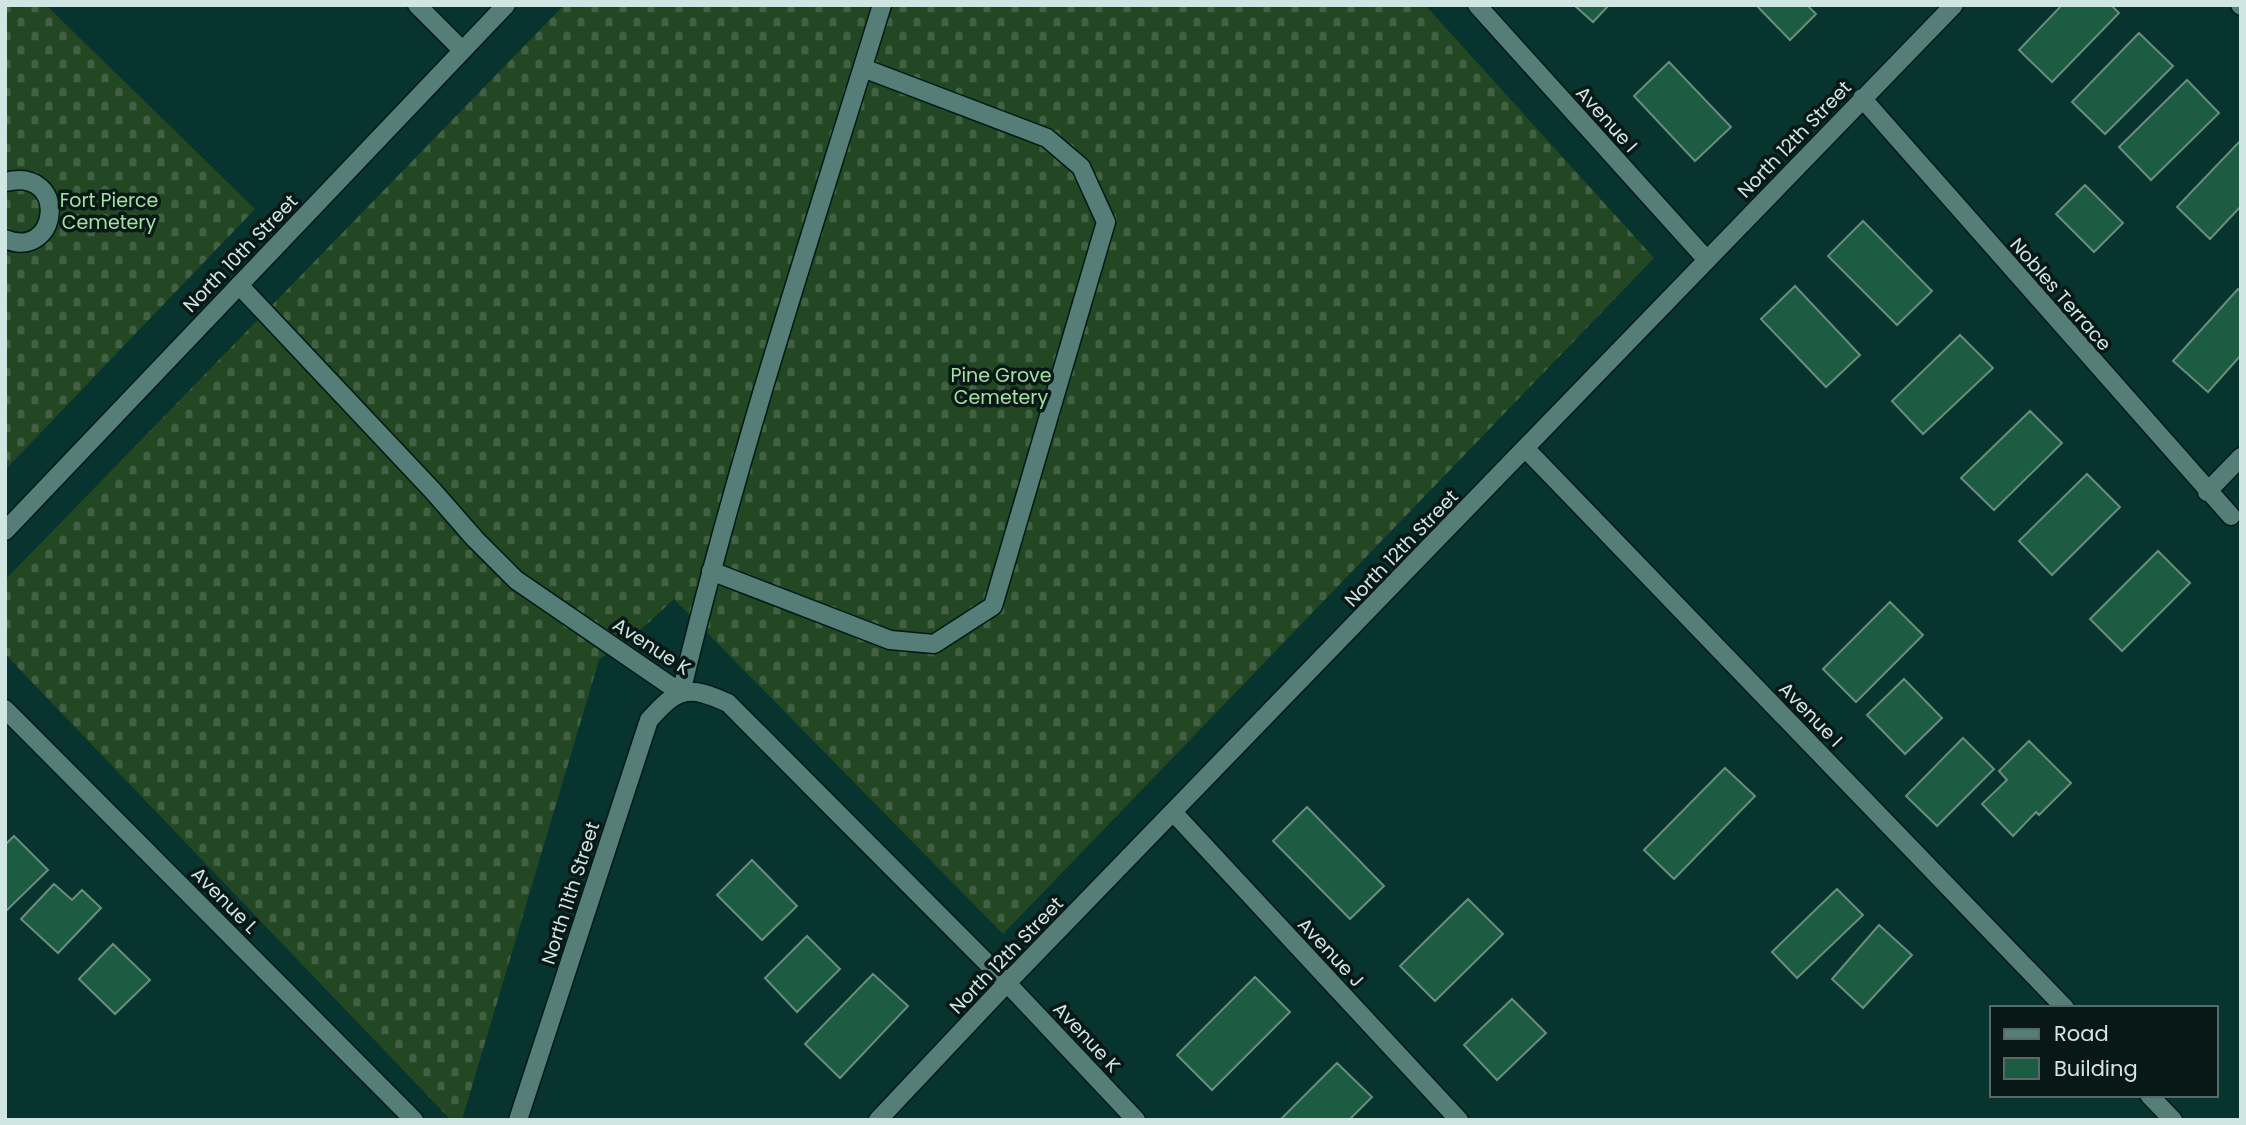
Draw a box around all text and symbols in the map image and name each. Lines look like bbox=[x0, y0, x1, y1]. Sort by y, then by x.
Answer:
street label: North 12th Street bbox=[1731, 75, 1857, 204]
street label: Avenue I bbox=[1569, 80, 1644, 159]
park label: Fort Pierce Cemetery bbox=[60, 187, 158, 236]
street label: North 10th Street bbox=[177, 188, 304, 318]
street label: Nobles Terrace bbox=[2004, 232, 2117, 357]
park label: Pine Grove Cemetery bbox=[950, 362, 1052, 411]
street label: North 12th Street bbox=[1338, 484, 1464, 613]
street label: Avenue K bbox=[608, 611, 696, 682]
street label: Avenue I bbox=[1773, 676, 1849, 753]
street label: North 11th Street bbox=[535, 818, 606, 968]
street label: Avenue L bbox=[185, 861, 264, 940]
street label: North 12th Street bbox=[943, 891, 1069, 1020]
street label: Avenue J bbox=[1291, 912, 1370, 993]
street label: Avenue K bbox=[1047, 996, 1126, 1079]
legend bbox=[1990, 1006, 2218, 1097]
text: Road bbox=[2054, 1019, 2109, 1048]
text: Building bbox=[2054, 1054, 2138, 1083]

